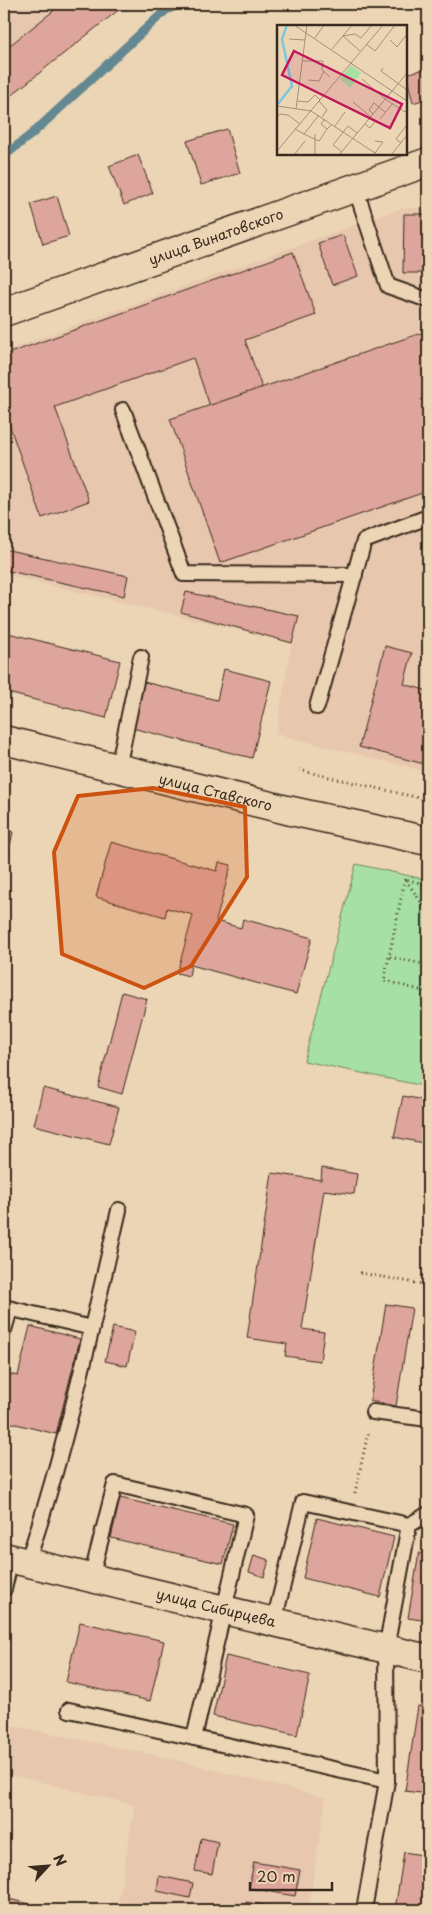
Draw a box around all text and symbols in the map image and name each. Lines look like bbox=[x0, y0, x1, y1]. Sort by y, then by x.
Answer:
inset map bbox=[277, 25, 407, 155]
street label: улица Винатовского bbox=[146, 203, 286, 270]
street label: улица Ставского bbox=[157, 768, 275, 816]
street label: улица Сибирцева bbox=[154, 1583, 278, 1632]
north arrow bbox=[22, 1842, 72, 1892]
text: N bbox=[48, 1850, 72, 1870]
scale bar bbox=[250, 1859, 332, 1891]
text: 20 m bbox=[257, 1864, 296, 1887]

